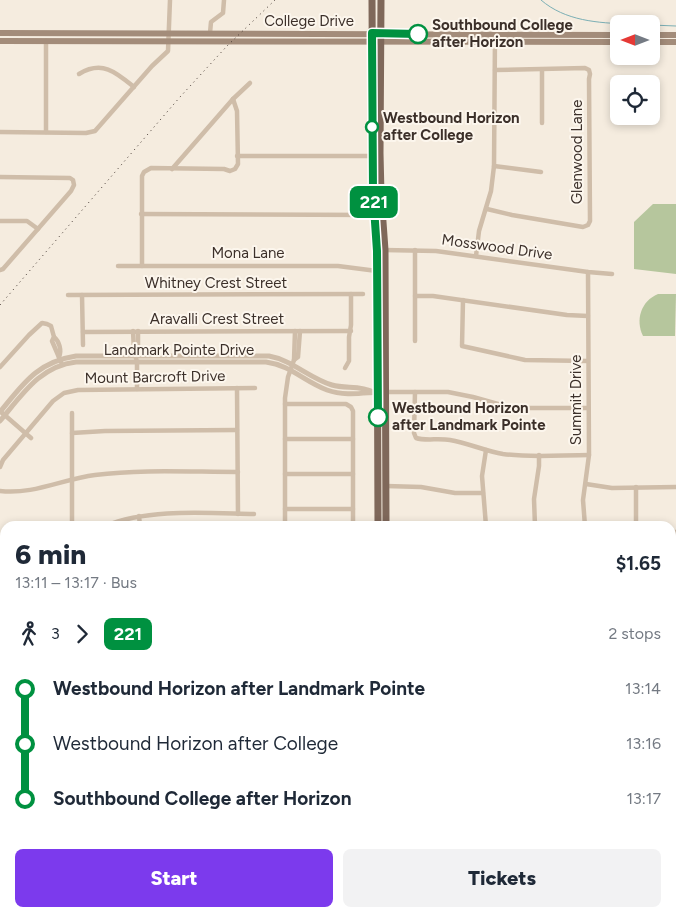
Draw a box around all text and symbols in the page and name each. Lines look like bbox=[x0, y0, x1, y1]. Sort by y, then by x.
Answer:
street label: College Drive bbox=[264, 12, 354, 30]
north arrow bbox=[610, 15, 660, 65]
map controls bbox=[610, 15, 660, 125]
place label: Southbound College after Horizon bbox=[432, 16, 573, 51]
marker: Southbound College after Horizon bbox=[408, 24, 428, 44]
button: locate bbox=[610, 75, 660, 125]
street label: Glenwood Lane bbox=[568, 100, 586, 204]
place label: Westbound Horizon after College bbox=[383, 109, 520, 144]
marker: Westbound Horizon after College bbox=[365, 120, 379, 134]
line badge: 221 bbox=[345, 186, 403, 218]
text: 221 bbox=[360, 191, 388, 213]
street label: Mosswood Drive bbox=[441, 230, 553, 264]
street label: Mona Lane bbox=[211, 244, 285, 262]
street label: Whitney Crest Street bbox=[145, 274, 287, 292]
street label: Aravalli Crest Street bbox=[150, 310, 284, 328]
street label: Landmark Pointe Drive bbox=[104, 341, 254, 359]
street label: Summit Drive bbox=[567, 355, 585, 445]
street label: Mount Barcroft Drive bbox=[84, 367, 226, 387]
place label: Westbound Horizon after Landmark Pointe bbox=[392, 399, 546, 434]
marker: Westbound Horizon after Landmark Pointe bbox=[368, 407, 388, 427]
text: 6 min bbox=[15, 537, 86, 571]
text: $1.65 bbox=[616, 552, 661, 575]
text: 13:11 – 13:17 · Bus bbox=[15, 573, 137, 592]
icon: walk bbox=[15, 620, 43, 648]
icon: forward bbox=[68, 620, 96, 648]
text: 221 bbox=[114, 623, 142, 645]
text: 3 bbox=[51, 624, 60, 643]
text: 2 stops bbox=[608, 624, 661, 643]
text: Westbound Horizon after Landmark Pointe bbox=[53, 677, 425, 700]
text: 13:14 bbox=[625, 679, 661, 698]
text: Westbound Horizon after College bbox=[53, 732, 338, 755]
text: 13:16 bbox=[626, 734, 661, 753]
text: Southbound College after Horizon bbox=[53, 787, 351, 810]
text: 13:17 bbox=[626, 789, 661, 808]
button: Start bbox=[15, 849, 333, 907]
button: Tickets bbox=[343, 849, 661, 907]

